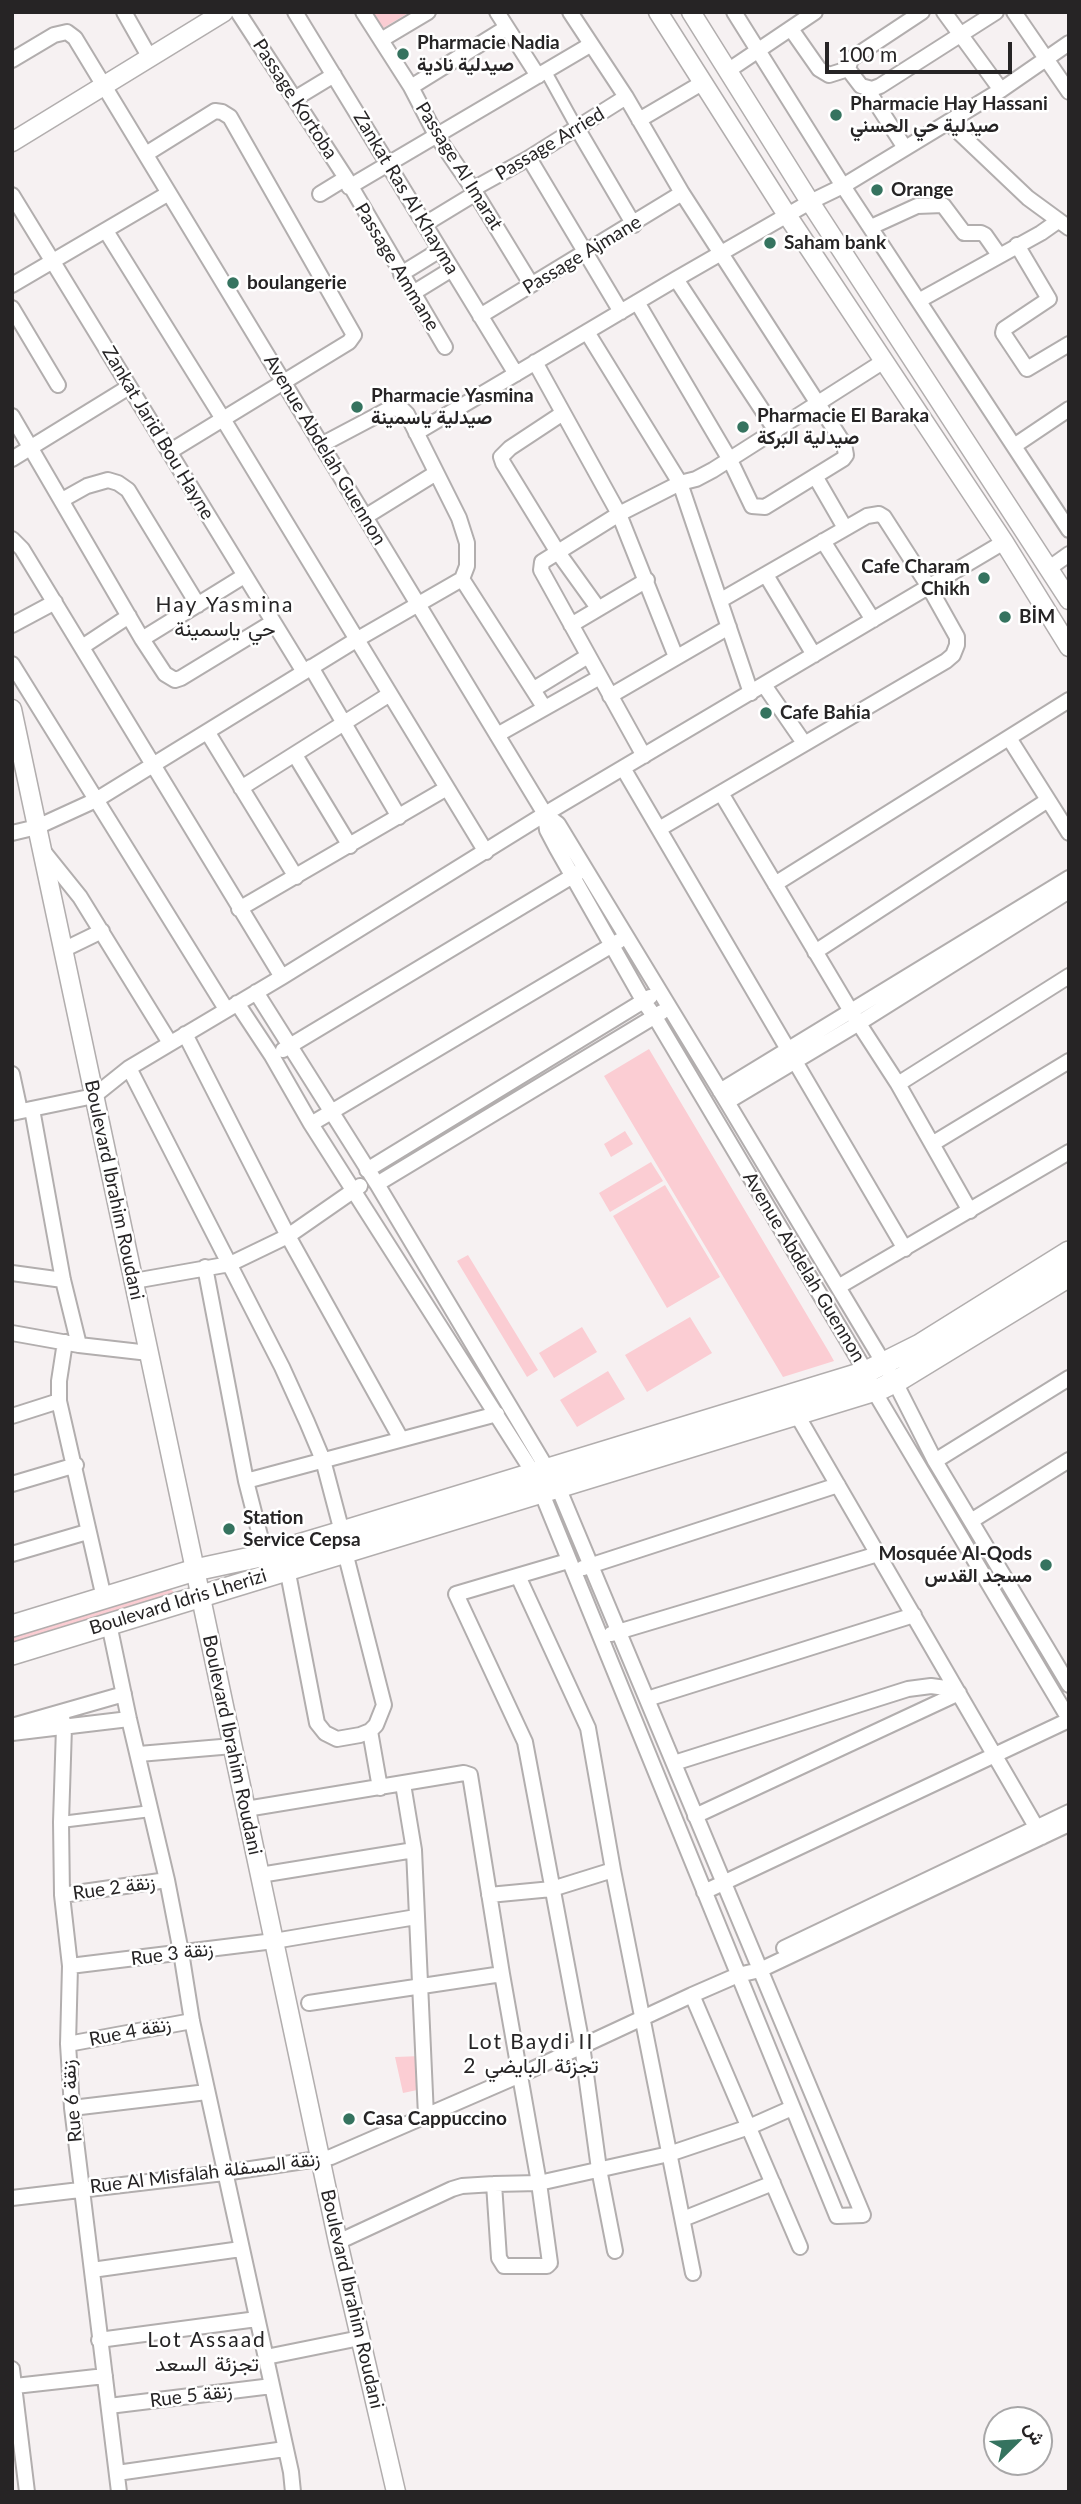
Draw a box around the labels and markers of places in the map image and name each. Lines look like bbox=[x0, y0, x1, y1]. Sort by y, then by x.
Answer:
place label: Pharmacie Nadia صيدلية نادية bbox=[417, 32, 560, 76]
marker: Pharmacie Nadia صيدلية نادية bbox=[395, 46, 411, 62]
place label: Pharmacie Hay Hassani صيدلية حي الحسني bbox=[850, 93, 1048, 137]
marker: Pharmacie Hay Hassani صيدلية حي الحسني bbox=[828, 107, 844, 123]
place label: Orange bbox=[891, 179, 954, 201]
marker: Orange bbox=[869, 182, 885, 198]
place label: Saham bank bbox=[784, 232, 886, 254]
marker: Saham bank bbox=[762, 235, 778, 251]
place label: boulangerie bbox=[247, 272, 347, 294]
marker: boulangerie bbox=[225, 275, 241, 291]
place label: Pharmacie Yasmina صيدلية ياسمينة bbox=[371, 385, 534, 429]
marker: Pharmacie Yasmina صيدلية ياسمينة bbox=[349, 399, 365, 415]
place label: Pharmacie El Baraka صيدلية البركة bbox=[757, 405, 929, 449]
marker: Pharmacie El Baraka صيدلية البركة bbox=[735, 419, 751, 435]
place label: Cafe Charam Chikh bbox=[861, 556, 970, 600]
marker: Cafe Charam Chikh bbox=[976, 570, 992, 586]
place label: BİM bbox=[1019, 606, 1055, 628]
marker: BİM bbox=[997, 609, 1013, 625]
place label: Cafe Bahia bbox=[780, 702, 871, 724]
marker: Cafe Bahia bbox=[758, 705, 774, 721]
place label: Station Service Cepsa bbox=[243, 1507, 361, 1551]
marker: Station Service Cepsa bbox=[221, 1521, 237, 1537]
place label: Mosquée Al-Qods مسجد القدس bbox=[878, 1543, 1032, 1587]
marker: Mosquée Al-Qods مسجد القدس bbox=[1038, 1557, 1054, 1573]
place label: Casa Cappuccino bbox=[363, 2108, 507, 2130]
marker: Casa Cappuccino bbox=[341, 2111, 357, 2127]

